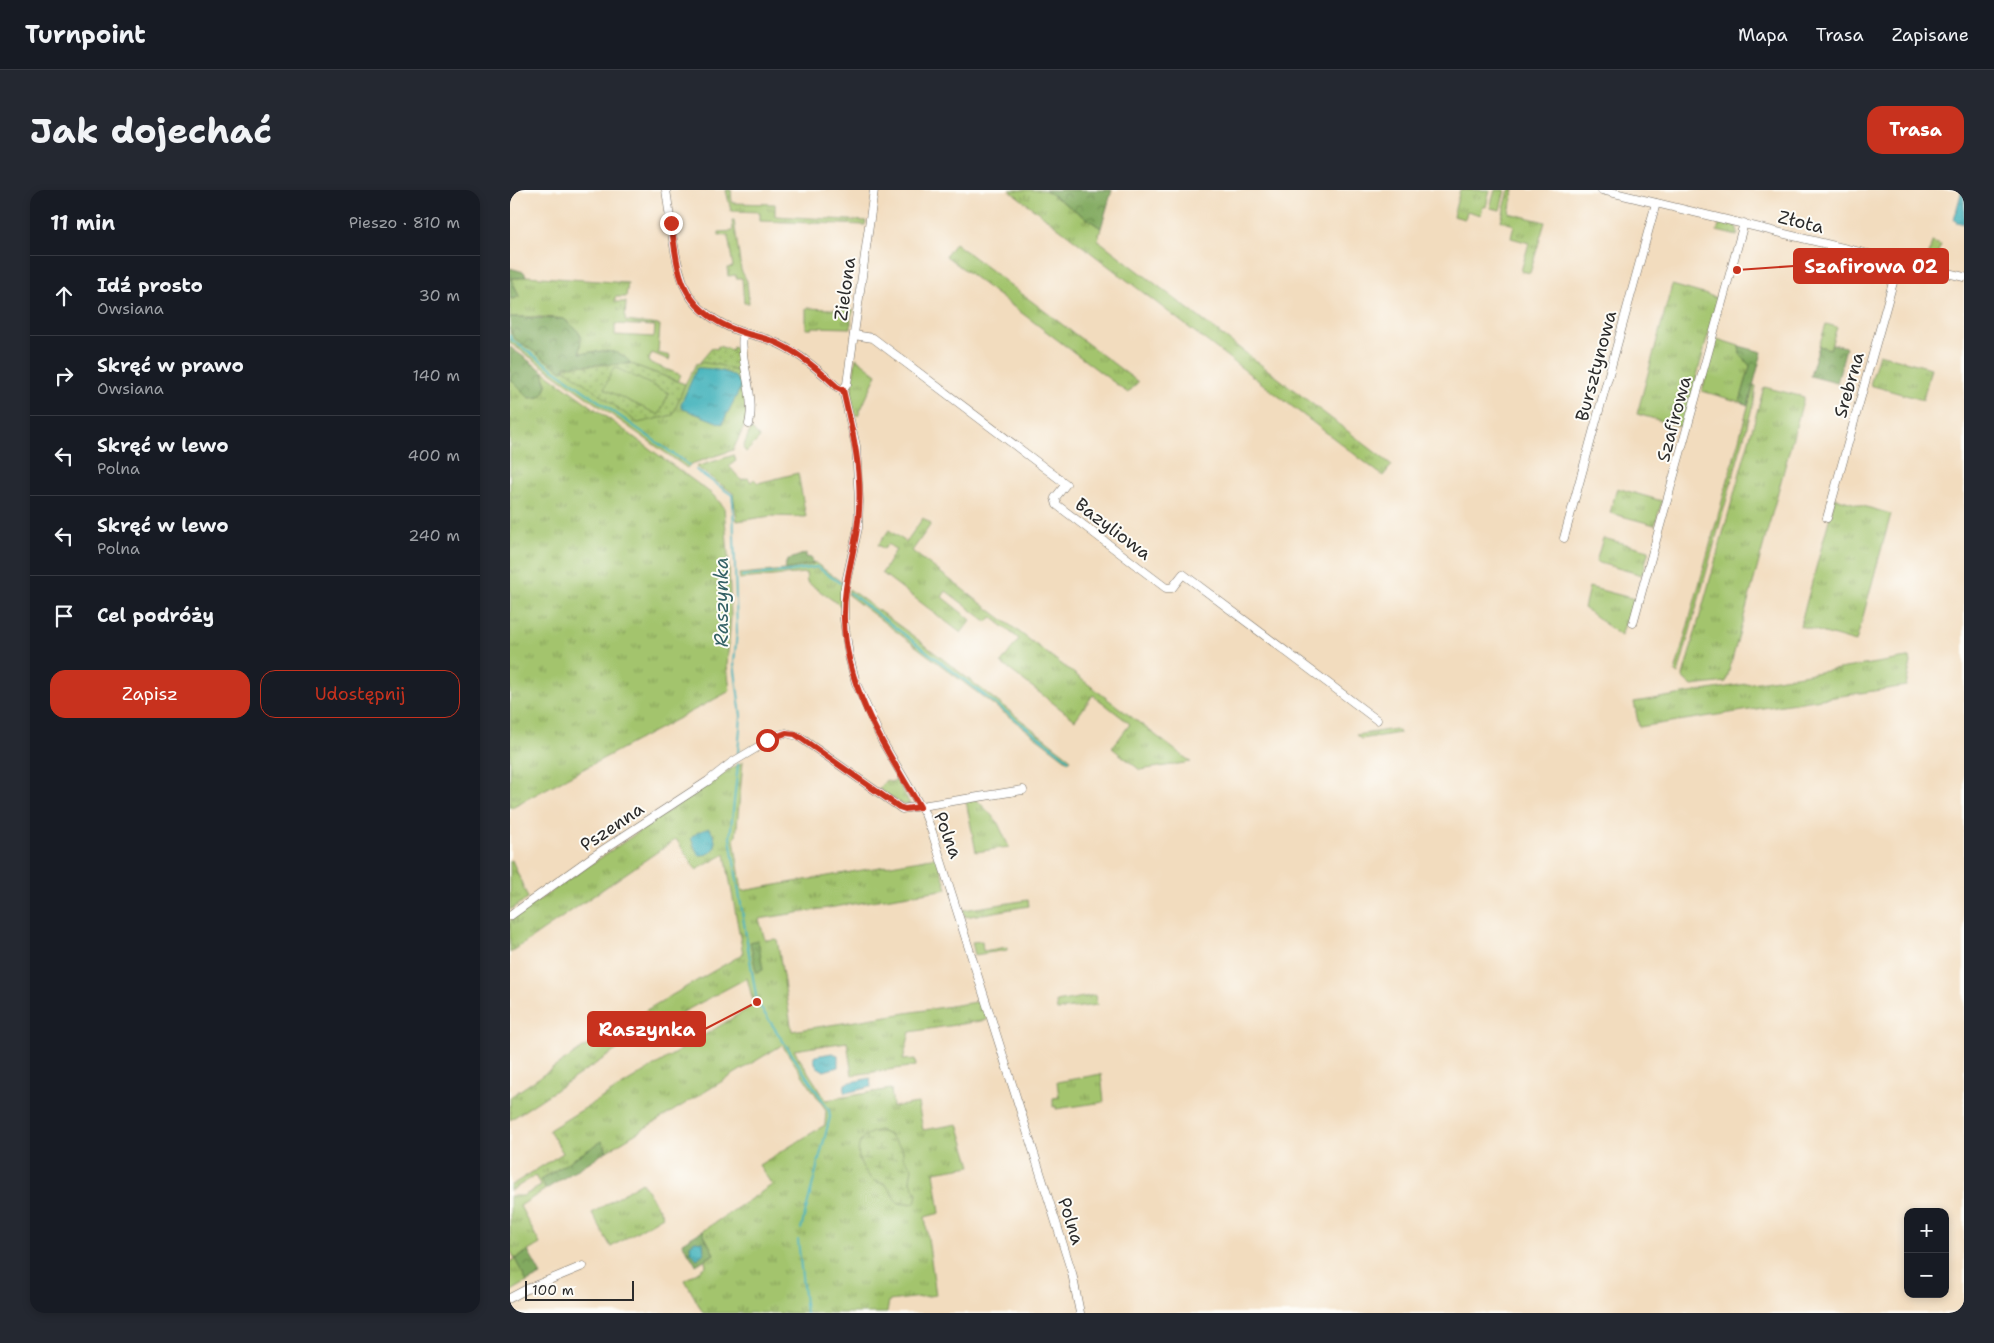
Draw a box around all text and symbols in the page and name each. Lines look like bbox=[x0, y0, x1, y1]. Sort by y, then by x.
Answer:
text: Turnpoint bbox=[25, 19, 146, 51]
text: Mapa bbox=[1738, 23, 1788, 47]
text: Trasa bbox=[1816, 23, 1864, 47]
text: Zapisane bbox=[1892, 23, 1969, 47]
button: Trasa bbox=[1867, 106, 1964, 154]
text: Jak dojechać bbox=[30, 107, 272, 154]
street label: Złota bbox=[1776, 205, 1826, 239]
text: 11 min bbox=[50, 209, 115, 237]
text: Pieszo · 810 m bbox=[349, 212, 460, 233]
route end bbox=[660, 212, 683, 235]
callout: Szafirowa 02 bbox=[1794, 249, 1948, 283]
text: Szafirowa 02 bbox=[1804, 254, 1938, 279]
street label: Zielona bbox=[829, 256, 861, 322]
text: Idź prosto bbox=[97, 273, 203, 298]
icon: ahead bbox=[50, 282, 78, 310]
text: 30 m bbox=[419, 285, 460, 306]
text: Owsiana bbox=[97, 298, 164, 319]
street label: Bursztynowa bbox=[1570, 308, 1622, 424]
street label: Srebrna bbox=[1828, 349, 1870, 421]
text: Skręć w prawo bbox=[97, 353, 244, 378]
icon: right bbox=[50, 362, 78, 390]
text: 140 m bbox=[413, 365, 460, 386]
street label: Szafirowa bbox=[1651, 374, 1697, 464]
text: Owsiana bbox=[97, 378, 164, 399]
text: Skręć w lewo bbox=[97, 433, 229, 458]
icon: left bbox=[50, 442, 78, 470]
text: 400 m bbox=[407, 445, 460, 466]
text: Polna bbox=[97, 458, 140, 479]
street label: Bazyliowa bbox=[1070, 492, 1156, 566]
text: Skręć w lewo bbox=[97, 513, 229, 538]
icon: left bbox=[50, 522, 78, 550]
text: 240 m bbox=[408, 525, 460, 546]
text: Polna bbox=[97, 538, 140, 559]
water label: Raszynka bbox=[709, 557, 734, 647]
icon: arrive bbox=[50, 602, 78, 630]
text: Cel podróży bbox=[97, 603, 214, 628]
button: Zapisz bbox=[50, 670, 250, 718]
button: Udostępnij bbox=[260, 670, 460, 718]
route start bbox=[756, 729, 779, 752]
street label: Pszenna bbox=[575, 797, 649, 857]
street label: Polna bbox=[928, 808, 968, 862]
callout: Raszynka bbox=[588, 1012, 705, 1046]
text: Raszynka bbox=[598, 1017, 696, 1042]
street label: Polna bbox=[1052, 1194, 1090, 1248]
map controls bbox=[1904, 1208, 1949, 1298]
button: + bbox=[1904, 1208, 1949, 1253]
button: − bbox=[1904, 1253, 1949, 1298]
scale bar bbox=[525, 1278, 634, 1301]
text: 100 m bbox=[532, 1281, 574, 1299]

